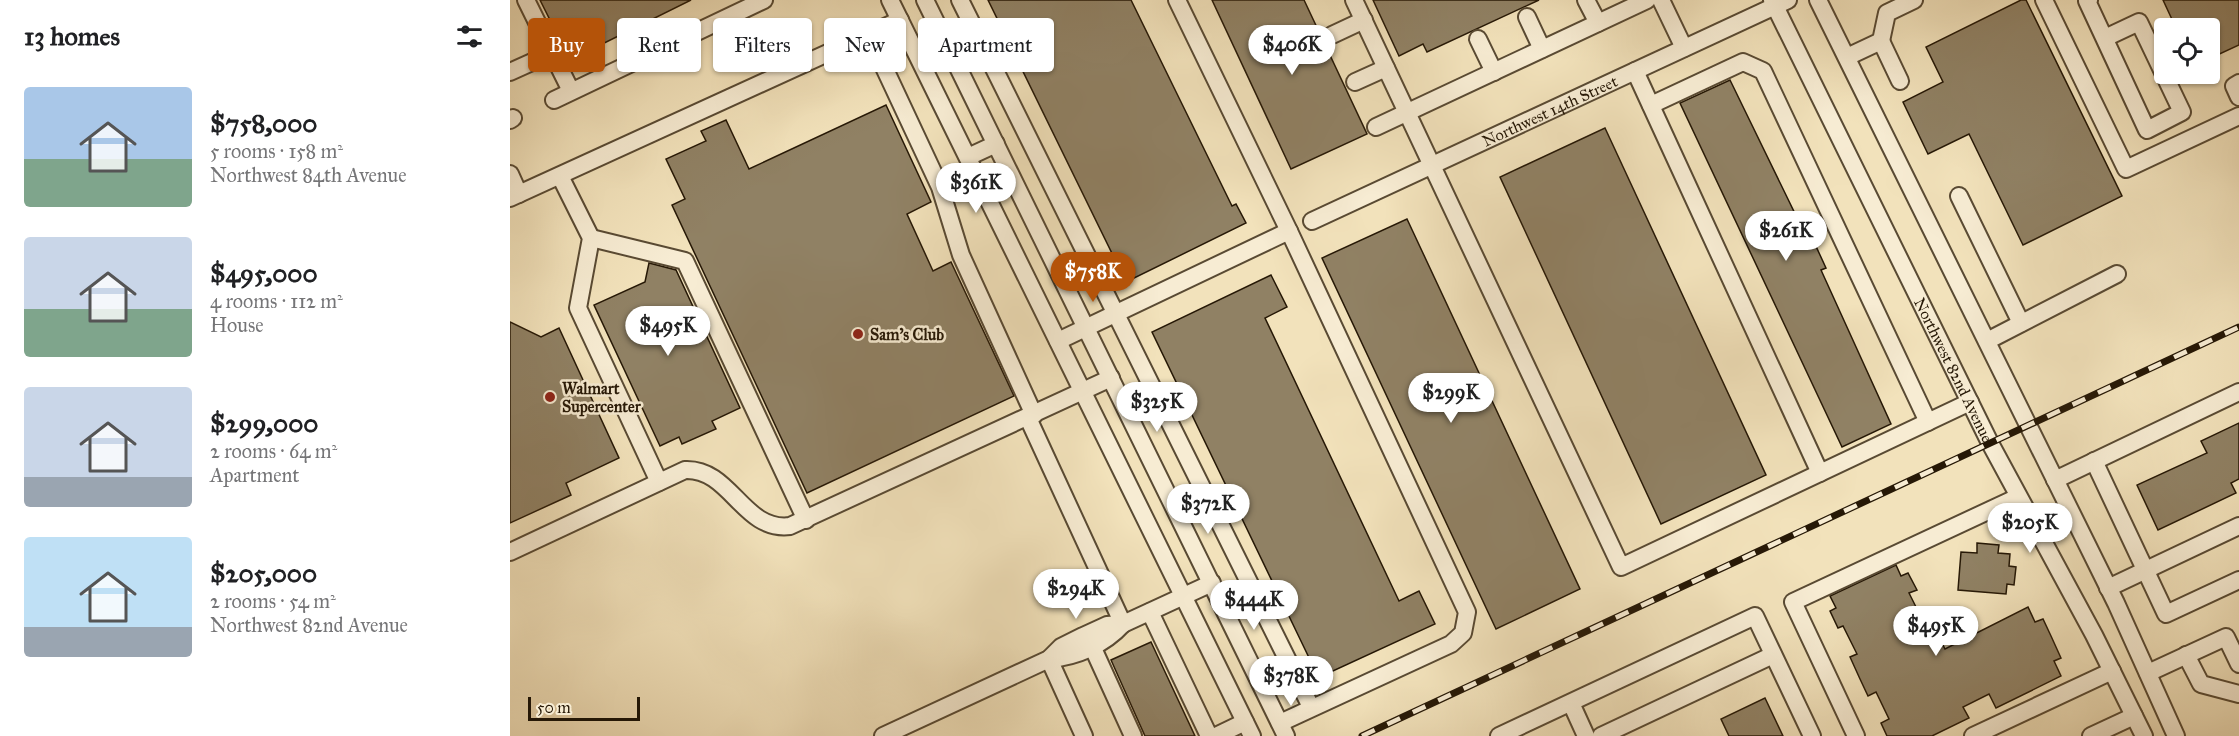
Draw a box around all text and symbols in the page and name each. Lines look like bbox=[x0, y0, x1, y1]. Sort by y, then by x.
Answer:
chip: Buy bbox=[528, 18, 605, 72]
chip: Rent bbox=[617, 18, 701, 72]
chip: Filters bbox=[713, 18, 812, 72]
chip: New bbox=[824, 18, 906, 72]
chip: Apartment bbox=[918, 18, 1054, 72]
map controls bbox=[2154, 18, 2220, 84]
button: locate bbox=[2154, 18, 2220, 84]
text: 13 homes bbox=[24, 20, 120, 52]
icon: filters bbox=[453, 20, 486, 53]
pin: $406K bbox=[1250, 25, 1334, 76]
text: $406K bbox=[1262, 32, 1322, 56]
street label: Northwest 14th Street bbox=[1479, 71, 1621, 151]
text: $758,000 bbox=[210, 107, 318, 139]
icon: home bbox=[72, 111, 144, 183]
text: 5 rooms · 158 m² bbox=[210, 139, 343, 163]
text: Northwest 84th Avenue bbox=[210, 163, 407, 187]
pin: $361K bbox=[934, 163, 1018, 214]
text: $361K bbox=[950, 170, 1002, 194]
pin: $261K bbox=[1744, 211, 1828, 262]
text: $261K bbox=[1759, 218, 1813, 242]
pin: $758K bbox=[1051, 252, 1135, 303]
text: $495,000 bbox=[210, 257, 318, 289]
text: $758K bbox=[1065, 259, 1121, 283]
icon: home bbox=[72, 261, 144, 333]
text: 4 rooms · 112 m² bbox=[210, 289, 343, 313]
street label: Northwest 82nd Avenue bbox=[1910, 295, 1997, 445]
pin: $495K bbox=[626, 306, 710, 357]
text: House bbox=[210, 313, 264, 337]
text: $495K bbox=[639, 313, 697, 337]
place label: Sam's Club bbox=[870, 325, 944, 344]
marker: Sam's Club bbox=[851, 327, 865, 341]
pin: $299K bbox=[1409, 373, 1493, 424]
place label: Walmart Supercenter bbox=[562, 379, 642, 417]
text: $299K bbox=[1422, 380, 1480, 404]
pin: $325K bbox=[1115, 382, 1199, 433]
text: $325K bbox=[1130, 389, 1184, 413]
marker: Walmart Supercenter bbox=[543, 390, 557, 404]
text: $299,000 bbox=[210, 407, 318, 439]
icon: home bbox=[72, 411, 144, 483]
text: 2 rooms · 64 m² bbox=[210, 439, 337, 463]
text: Apartment bbox=[210, 463, 299, 487]
pin: $372K bbox=[1166, 484, 1250, 535]
text: $372K bbox=[1181, 491, 1235, 515]
pin: $205K bbox=[1988, 503, 2072, 554]
text: $205K bbox=[2002, 510, 2059, 534]
text: $205,000 bbox=[210, 557, 317, 589]
icon: home bbox=[72, 561, 144, 633]
pin: $294K bbox=[1034, 569, 1118, 620]
text: $294K bbox=[1047, 576, 1105, 600]
pin: $444K bbox=[1212, 580, 1296, 631]
text: $444K bbox=[1224, 587, 1284, 611]
text: 2 rooms · 54 m² bbox=[210, 589, 336, 613]
pin: $495K bbox=[1894, 606, 1978, 657]
text: Northwest 82nd Avenue bbox=[210, 613, 408, 637]
text: $495K bbox=[1907, 613, 1965, 637]
pin: $378K bbox=[1249, 656, 1333, 707]
text: $378K bbox=[1263, 663, 1319, 687]
scale bar bbox=[528, 694, 640, 722]
text: 50 m bbox=[537, 698, 571, 717]

